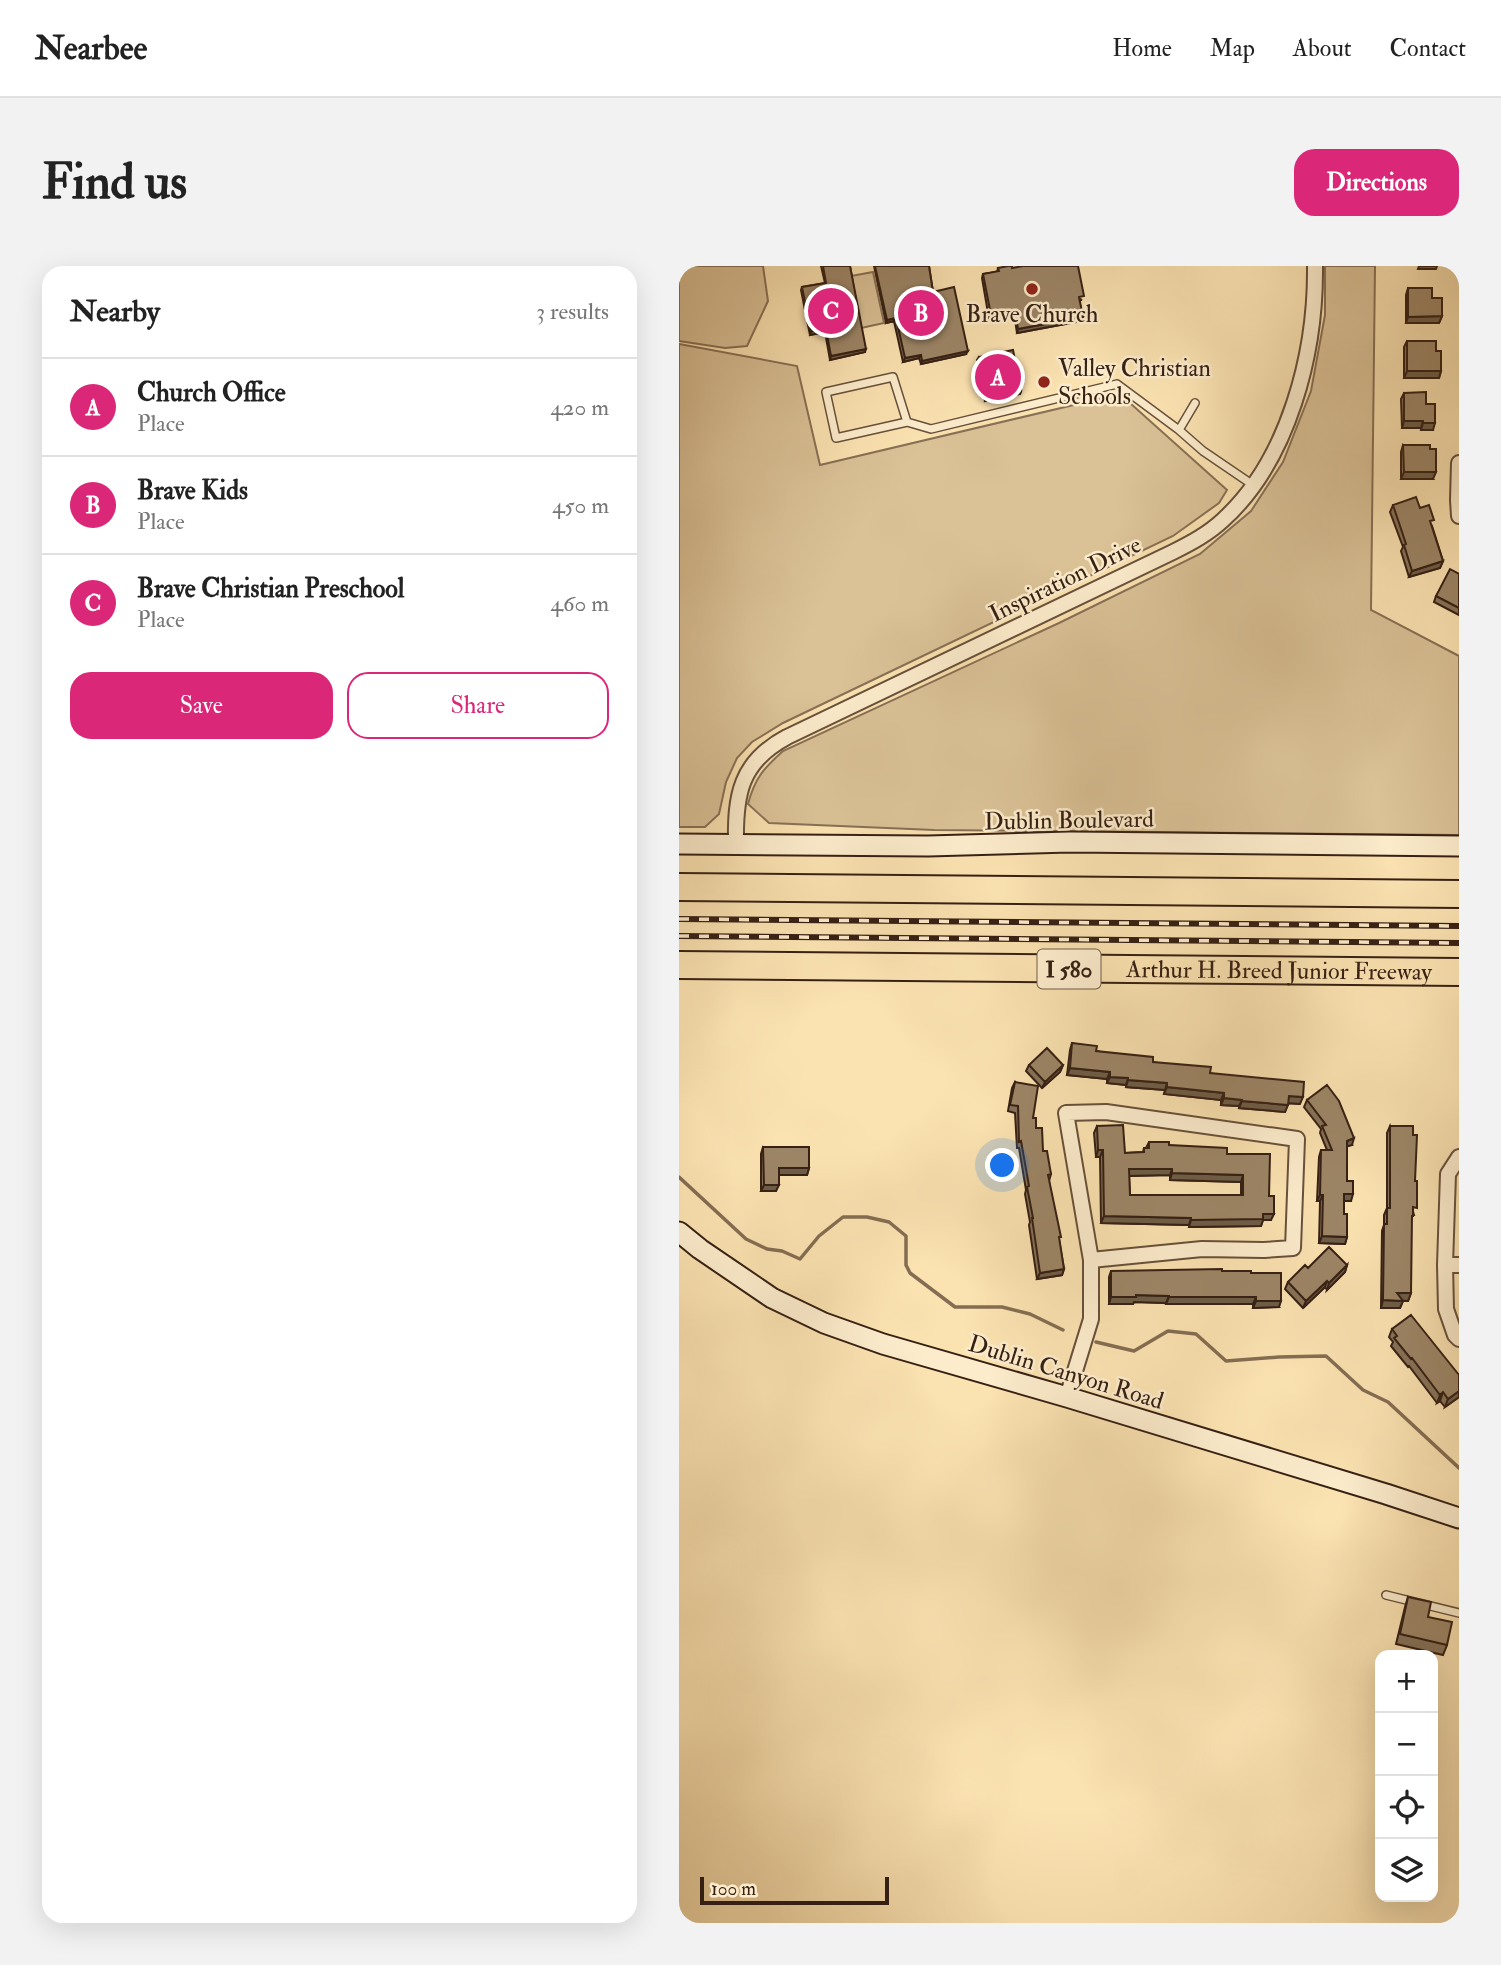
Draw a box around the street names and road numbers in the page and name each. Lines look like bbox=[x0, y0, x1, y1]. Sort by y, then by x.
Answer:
street label: Inspiration Drive bbox=[984, 529, 1146, 630]
street label: Dublin Boulevard bbox=[984, 804, 1154, 837]
road number: I 580 bbox=[1037, 950, 1101, 988]
street label: Arthur H. Breed Junior Freeway bbox=[1125, 954, 1432, 988]
street label: Dublin Canyon Road bbox=[965, 1328, 1167, 1417]

